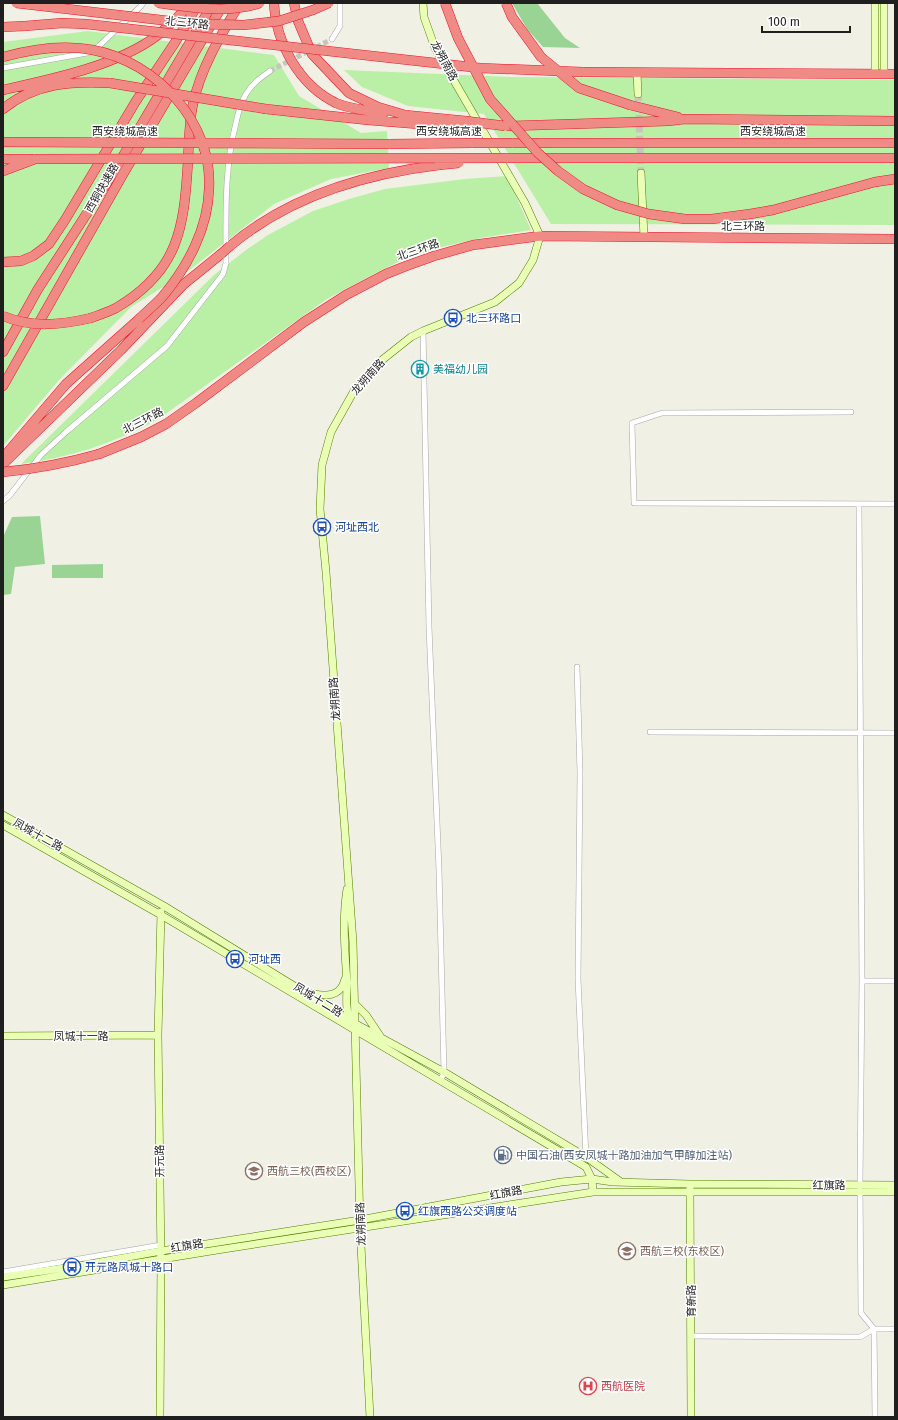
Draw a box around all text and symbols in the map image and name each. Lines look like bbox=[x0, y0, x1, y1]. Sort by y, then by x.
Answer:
scale bar bbox=[762, 8, 850, 34]
street label: 北三环路 bbox=[164, 14, 210, 32]
text: 100 m bbox=[768, 15, 800, 29]
street label: 龙朔南路 bbox=[428, 39, 460, 83]
street label: 西安绕城高速 bbox=[92, 125, 158, 138]
street label: 西安绕城高速 bbox=[416, 125, 482, 138]
street label: 西安绕城高速 bbox=[740, 125, 806, 138]
street label: 西铜快速路 bbox=[83, 161, 121, 215]
street label: 北三环路 bbox=[721, 220, 765, 233]
street label: 北三环路 bbox=[395, 237, 441, 263]
bus stop icon: 北三环路口 bbox=[443, 308, 463, 328]
place label: 北三环路口 bbox=[466, 312, 521, 325]
street label: 龙朔南路 bbox=[348, 356, 388, 398]
building icon: 美福幼儿园 bbox=[410, 359, 430, 379]
place label: 美福幼儿园 bbox=[433, 363, 488, 376]
street label: 北三环路 bbox=[120, 405, 166, 437]
bus stop icon: 河址西北 bbox=[312, 517, 332, 537]
place label: 河址西北 bbox=[335, 521, 379, 534]
street label: 龙朔南路 bbox=[327, 677, 343, 721]
street label: 凤城十二路 bbox=[11, 816, 65, 854]
bus stop icon: 河址西 bbox=[225, 949, 245, 969]
place label: 河址西 bbox=[248, 953, 281, 966]
street label: 凤城十二路 bbox=[291, 980, 345, 1020]
street label: 凤城十一路 bbox=[54, 1030, 109, 1043]
street label: 开元路 bbox=[153, 1144, 167, 1178]
fuel station icon: 中国石油(西安凤城十路加油加气甲醇加注站) bbox=[493, 1145, 513, 1165]
place label: 中国石油(西安凤城十路加油加气甲醇加注站) bbox=[516, 1149, 733, 1162]
school or university icon: 西航三校(西校区) bbox=[244, 1161, 264, 1181]
place label: 西航三校(西校区) bbox=[267, 1165, 352, 1178]
street label: 红旗路 bbox=[813, 1179, 846, 1192]
street label: 红旗路 bbox=[489, 1183, 523, 1203]
bus stop icon: 红旗西路公交调度站 bbox=[395, 1201, 415, 1221]
street label: 龙朔南路 bbox=[354, 1202, 368, 1246]
place label: 红旗西路公交调度站 bbox=[418, 1205, 517, 1218]
street label: 红旗路 bbox=[170, 1237, 204, 1255]
school or university icon: 西航三校(东校区) bbox=[617, 1241, 637, 1261]
place label: 西航三校(东校区) bbox=[640, 1245, 725, 1258]
bus stop icon: 开元路凤城十路口 bbox=[62, 1257, 82, 1277]
place label: 开元路凤城十路口 bbox=[85, 1261, 173, 1274]
street label: 育新路 bbox=[685, 1285, 698, 1318]
hospital icon: 西航医院 bbox=[578, 1376, 598, 1396]
place label: 西航医院 bbox=[601, 1380, 645, 1393]

